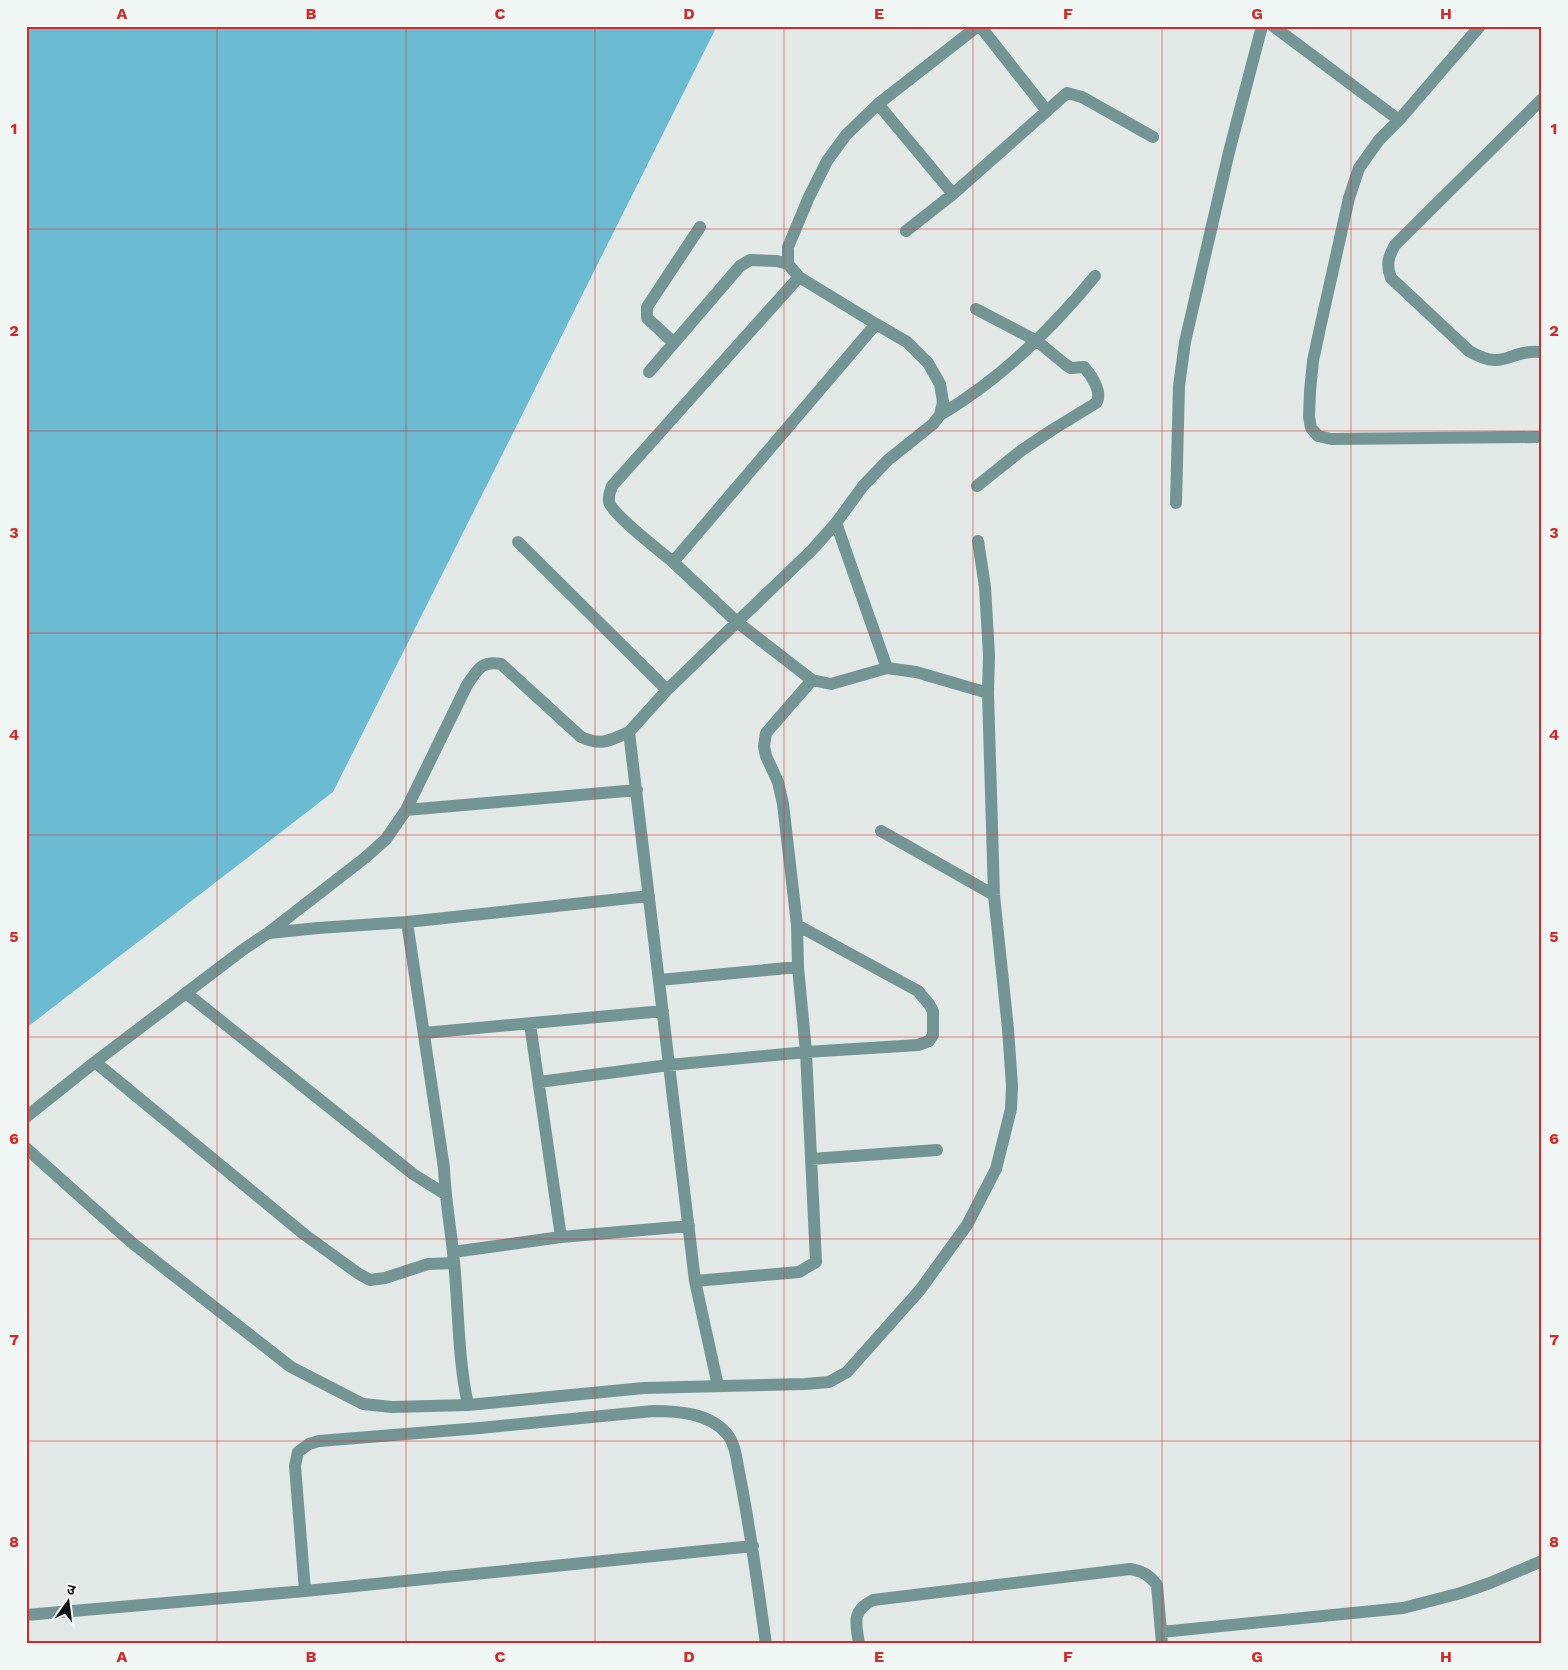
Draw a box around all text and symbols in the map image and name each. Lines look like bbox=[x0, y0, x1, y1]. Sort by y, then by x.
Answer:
text: A bbox=[117, 4, 128, 23]
text: B bbox=[306, 4, 317, 23]
text: C bbox=[495, 4, 506, 23]
text: D bbox=[683, 4, 695, 23]
text: E bbox=[874, 4, 884, 23]
text: F bbox=[1063, 4, 1073, 23]
text: G bbox=[1251, 4, 1263, 23]
text: H bbox=[1440, 4, 1452, 23]
text: 1 bbox=[11, 119, 17, 138]
text: 1 bbox=[1551, 119, 1557, 138]
text: 2 bbox=[9, 321, 19, 340]
text: 2 bbox=[1549, 321, 1559, 340]
text: 3 bbox=[9, 523, 19, 542]
text: 3 bbox=[1549, 523, 1559, 542]
text: 4 bbox=[9, 725, 19, 744]
text: 4 bbox=[1549, 725, 1559, 744]
text: 5 bbox=[9, 927, 19, 946]
text: 5 bbox=[1549, 927, 1559, 946]
text: 6 bbox=[9, 1129, 19, 1148]
text: 6 bbox=[1549, 1129, 1559, 1148]
text: 7 bbox=[9, 1330, 19, 1349]
text: 7 bbox=[1549, 1330, 1559, 1349]
text: 8 bbox=[9, 1532, 19, 1551]
text: 8 bbox=[1549, 1532, 1559, 1551]
north arrow bbox=[42, 1578, 92, 1628]
text: उ bbox=[65, 1581, 78, 1598]
text: A bbox=[117, 1647, 128, 1666]
text: B bbox=[306, 1647, 317, 1666]
text: C bbox=[495, 1647, 506, 1666]
text: D bbox=[683, 1647, 695, 1666]
text: E bbox=[874, 1647, 884, 1666]
text: F bbox=[1063, 1647, 1073, 1666]
text: G bbox=[1251, 1647, 1263, 1666]
text: H bbox=[1440, 1647, 1452, 1666]

